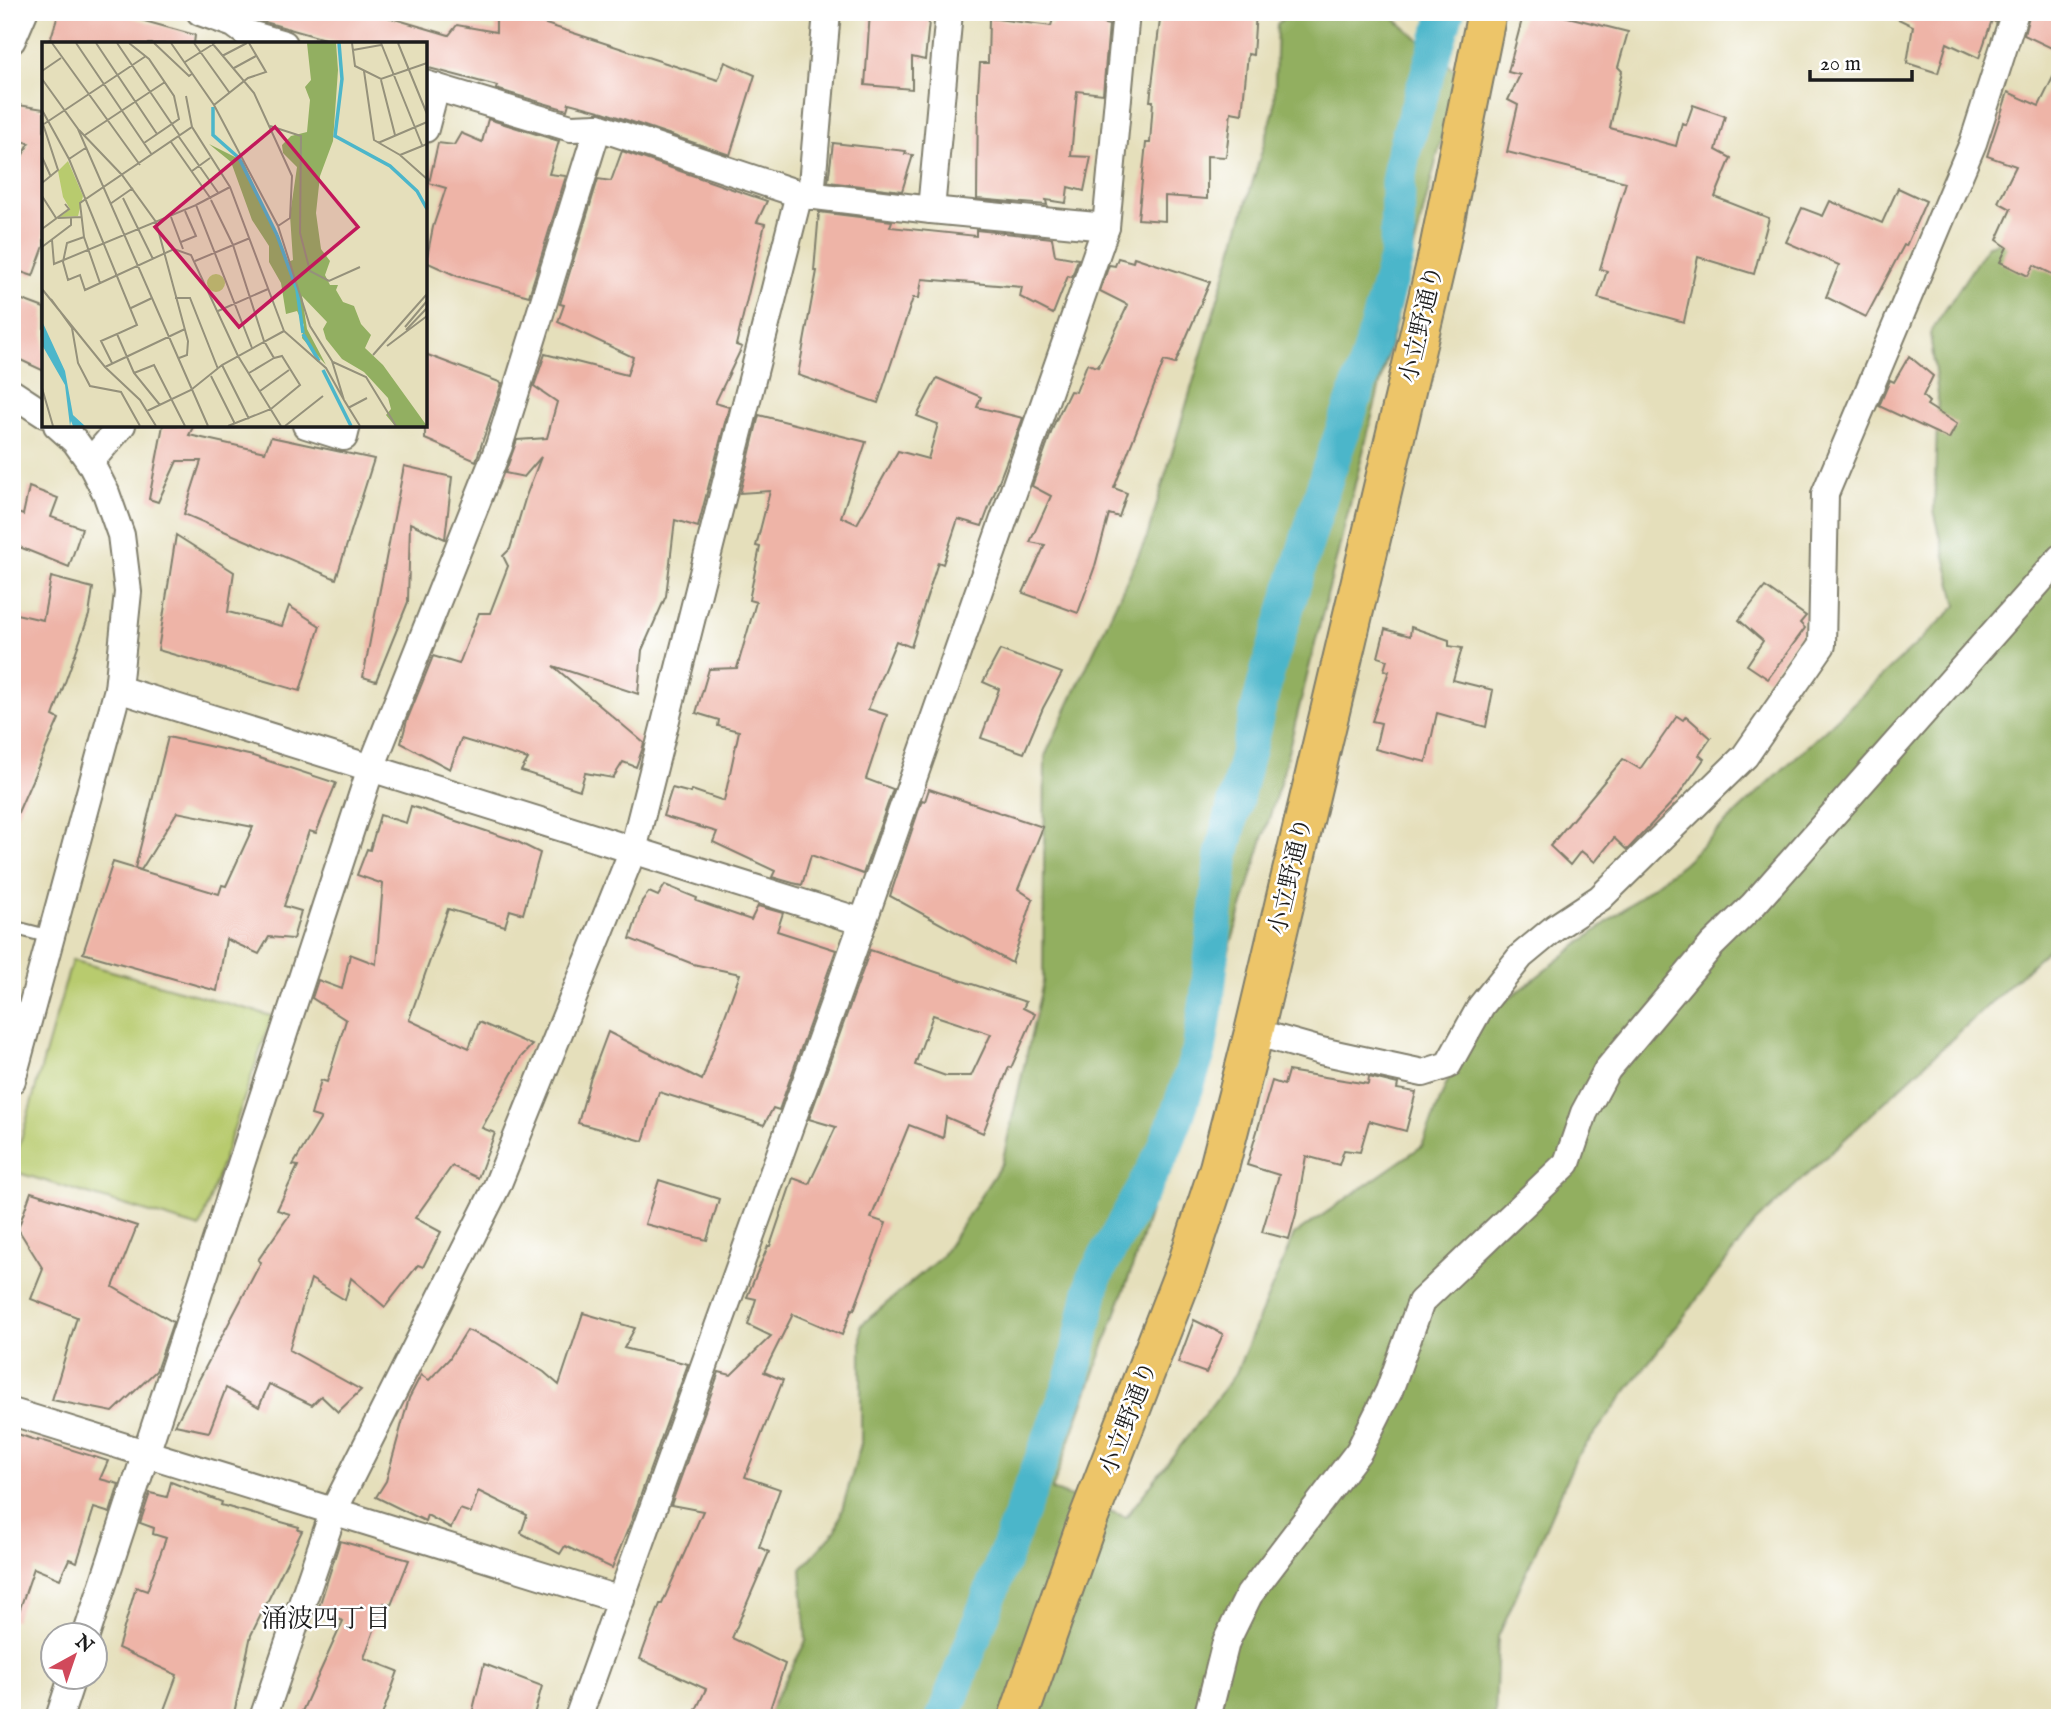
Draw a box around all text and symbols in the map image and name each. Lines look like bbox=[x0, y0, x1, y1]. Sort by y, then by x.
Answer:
scale bar bbox=[1810, 38, 1911, 82]
inset map bbox=[42, 42, 427, 427]
text: 20 m bbox=[1820, 51, 1861, 78]
street label: 小立野通り bbox=[1394, 262, 1451, 386]
street label: 小立野通り bbox=[1263, 814, 1320, 938]
street label: 小立野通り bbox=[1093, 1357, 1165, 1480]
district label: 涌波四丁目 bbox=[261, 1603, 391, 1636]
north arrow bbox=[38, 1622, 108, 1692]
text: N bbox=[69, 1629, 98, 1659]

